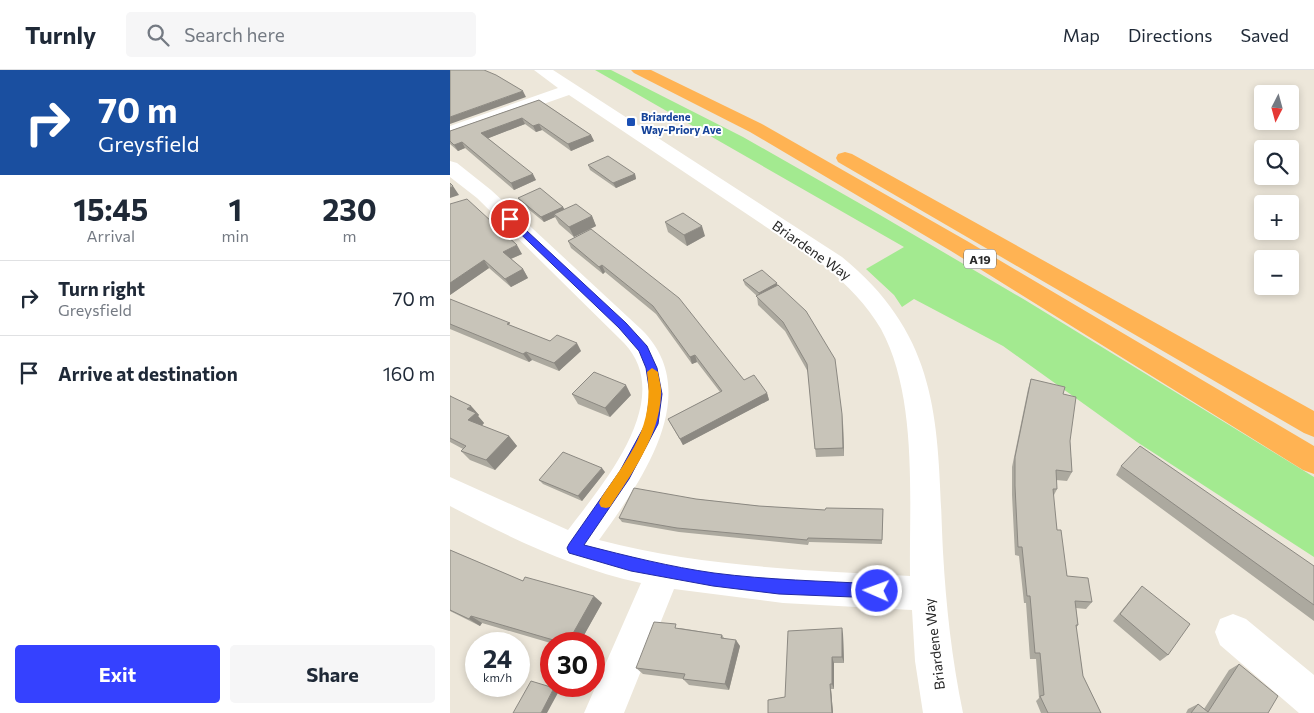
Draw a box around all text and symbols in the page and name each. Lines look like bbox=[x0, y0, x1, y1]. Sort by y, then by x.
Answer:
search box bbox=[126, 12, 476, 57]
text: Turnly bbox=[25, 20, 96, 49]
icon: search bbox=[144, 21, 172, 49]
text: Search here bbox=[184, 23, 285, 46]
text: Map bbox=[1063, 24, 1100, 46]
text: Directions bbox=[1128, 24, 1212, 46]
text: Saved bbox=[1240, 24, 1289, 46]
north arrow bbox=[1254, 85, 1299, 130]
map controls bbox=[1254, 85, 1299, 295]
text: 70 m bbox=[98, 87, 178, 130]
icon: right bbox=[15, 90, 80, 155]
place label: Briardene Way-Priory Ave bbox=[641, 110, 721, 136]
marker: Briardene Way-Priory Ave bbox=[625, 116, 637, 128]
text: Greysfield bbox=[98, 130, 199, 157]
button: search bbox=[1254, 140, 1299, 185]
text: 15:45 bbox=[73, 190, 148, 227]
text: 1 bbox=[228, 190, 242, 227]
text: 230 bbox=[322, 190, 377, 227]
button: + bbox=[1254, 195, 1299, 240]
pin bbox=[489, 198, 531, 240]
icon: arrive bbox=[496, 205, 524, 233]
street label: Briardene Way bbox=[769, 217, 855, 283]
text: Arrival bbox=[87, 226, 135, 245]
text: min bbox=[222, 226, 249, 245]
text: m bbox=[342, 226, 356, 245]
road number: A19 bbox=[964, 250, 996, 268]
button: − bbox=[1254, 250, 1299, 295]
text: Turn right bbox=[58, 277, 145, 300]
icon: right bbox=[15, 284, 43, 312]
text: 70 m bbox=[392, 287, 435, 310]
text: Greysfield bbox=[58, 300, 132, 319]
icon: arrive bbox=[15, 359, 43, 387]
text: Arrive at destination bbox=[58, 362, 238, 385]
text: 160 m bbox=[383, 362, 435, 385]
position arrow bbox=[850, 564, 902, 616]
street label: Briardene Way bbox=[920, 597, 948, 691]
speed limit sign: 30 bbox=[540, 632, 605, 697]
text: 24 bbox=[483, 643, 512, 673]
button: Exit bbox=[15, 645, 220, 703]
button: Share bbox=[230, 645, 435, 703]
text: km/h bbox=[483, 670, 512, 684]

